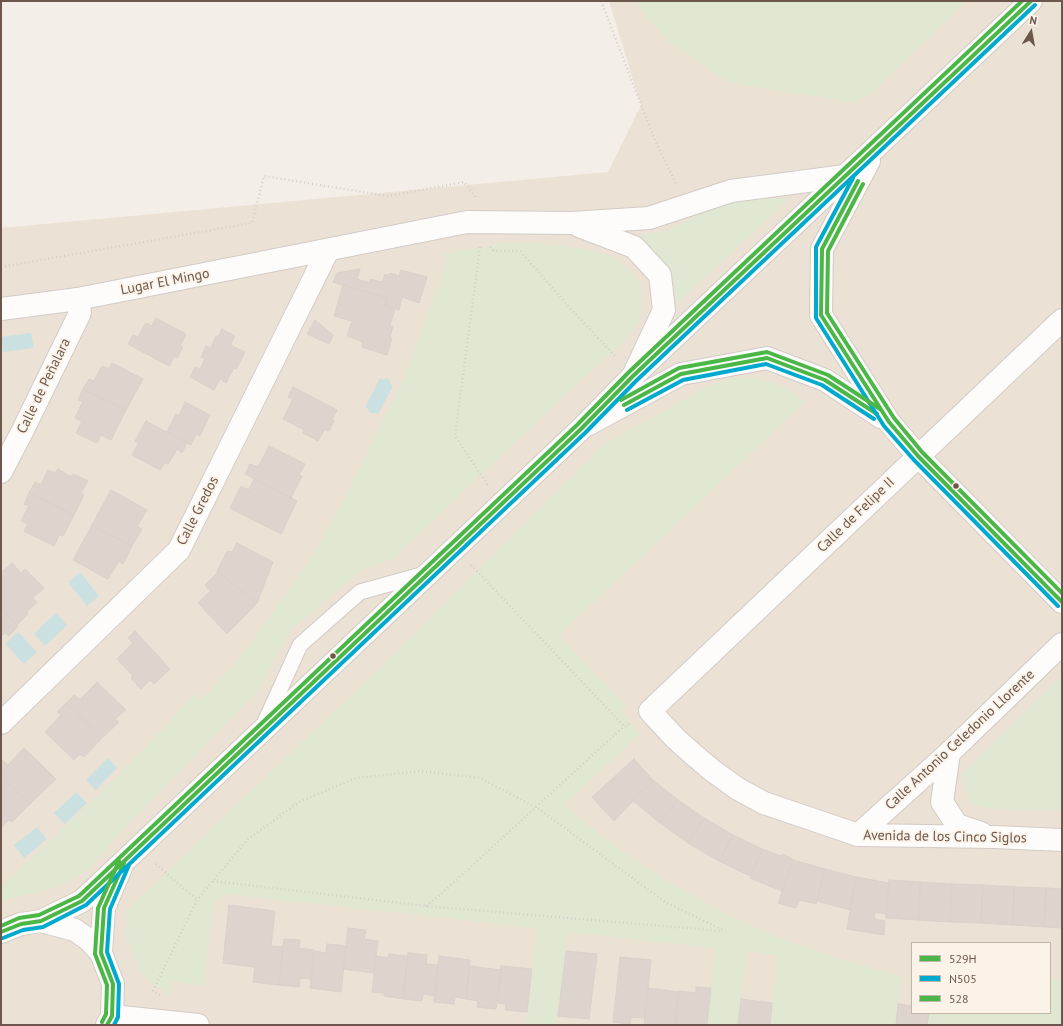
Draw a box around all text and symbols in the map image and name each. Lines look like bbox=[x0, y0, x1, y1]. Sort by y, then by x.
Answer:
north arrow bbox=[1011, 12, 1051, 52]
text: N bbox=[1028, 13, 1038, 28]
street label: Lugar El Mingo bbox=[119, 265, 211, 299]
street label: Calle de Peñalara bbox=[14, 336, 74, 436]
street label: Calle Gredos bbox=[173, 474, 223, 548]
street label: Calle de Felipe II bbox=[814, 474, 898, 556]
unlabelled marker bbox=[951, 481, 961, 491]
unlabelled marker bbox=[328, 651, 338, 661]
street label: Calle Antonio Celedonio Llorente bbox=[882, 666, 1038, 814]
street label: Avenida de los Cinco Siglos bbox=[863, 827, 1027, 847]
legend bbox=[911, 942, 1051, 1014]
text: 529H bbox=[949, 951, 977, 966]
text: N505 bbox=[949, 971, 977, 986]
text: 528 bbox=[949, 991, 969, 1006]

